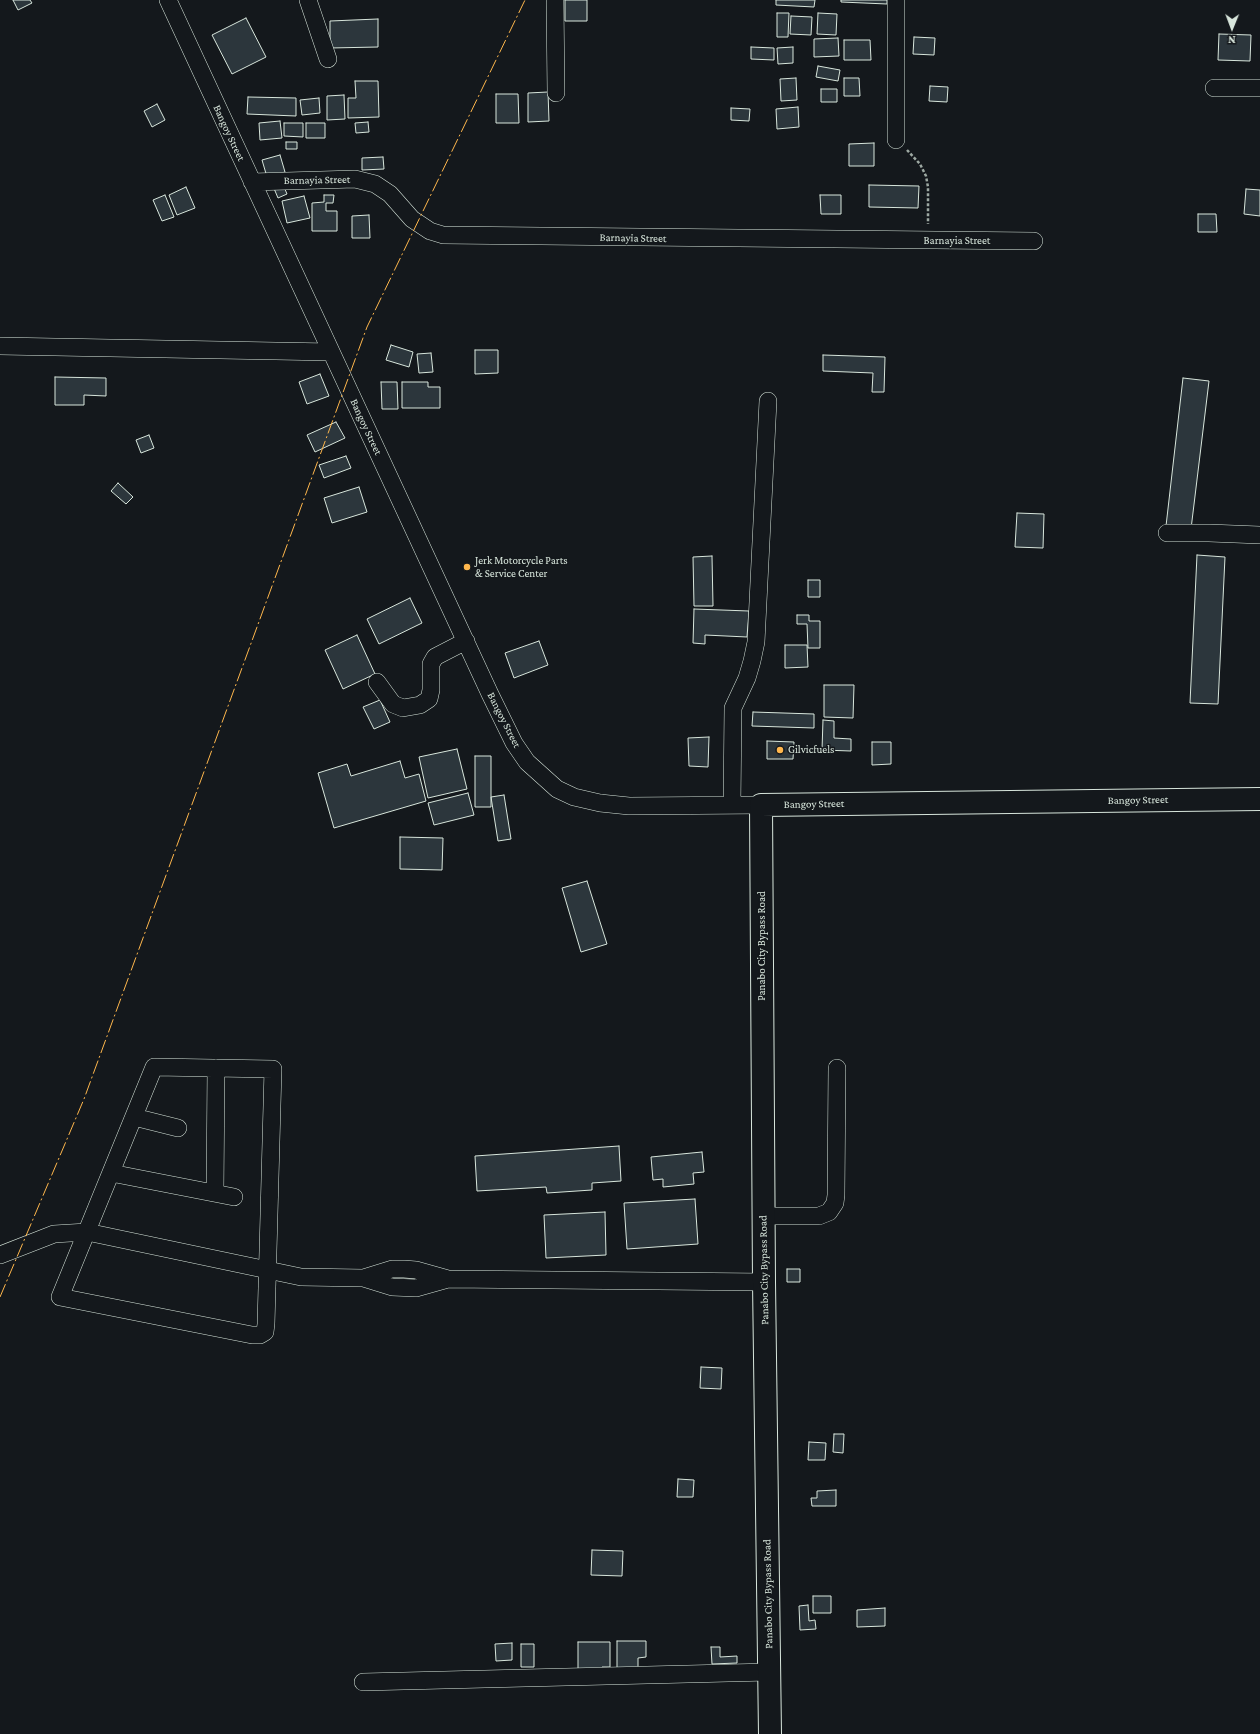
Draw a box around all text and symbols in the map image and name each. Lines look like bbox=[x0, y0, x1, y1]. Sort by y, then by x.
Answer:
north arrow bbox=[1212, 8, 1252, 48]
text: N bbox=[1228, 34, 1236, 46]
street label: Bangoy Street bbox=[210, 103, 248, 163]
street label: Barnayia Street bbox=[283, 173, 351, 187]
street label: Barnayia Street bbox=[599, 231, 667, 245]
street label: Barnayia Street bbox=[924, 234, 990, 248]
street label: Bangoy Street bbox=[347, 397, 385, 457]
place label: Jerk Motorcycle Parts & Service Center bbox=[475, 554, 568, 580]
marker: Jerk Motorcycle Parts & Service Center bbox=[462, 562, 472, 572]
street label: Bangoy Street bbox=[484, 690, 524, 750]
place label: Gilvicfuels bbox=[788, 743, 834, 757]
marker: Gilvicfuels bbox=[775, 745, 785, 755]
street label: Bangoy Street bbox=[1108, 793, 1168, 807]
street label: Bangoy Street bbox=[784, 797, 844, 811]
street label: Panabo City Bypass Road bbox=[755, 891, 769, 1001]
street label: Panabo City Bypass Road bbox=[756, 1215, 772, 1325]
street label: Panabo City Bypass Road bbox=[760, 1539, 776, 1649]

